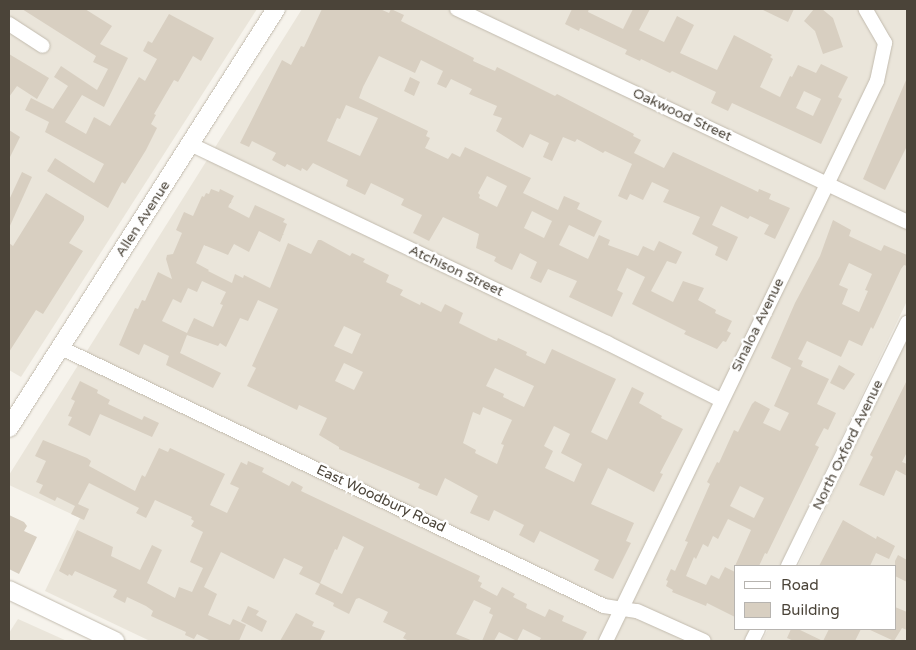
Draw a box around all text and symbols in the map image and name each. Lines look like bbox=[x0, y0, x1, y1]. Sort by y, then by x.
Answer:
street label: Oakwood Street bbox=[630, 85, 734, 145]
street label: Allen Avenue bbox=[112, 178, 174, 260]
street label: Atchison Street bbox=[406, 242, 506, 300]
street label: Sinaloa Avenue bbox=[728, 275, 788, 375]
street label: North Oxford Avenue bbox=[809, 377, 887, 513]
street label: East Woodbury Road bbox=[314, 462, 448, 536]
legend bbox=[734, 565, 896, 630]
text: Road bbox=[781, 576, 819, 594]
text: Building bbox=[781, 601, 840, 619]

